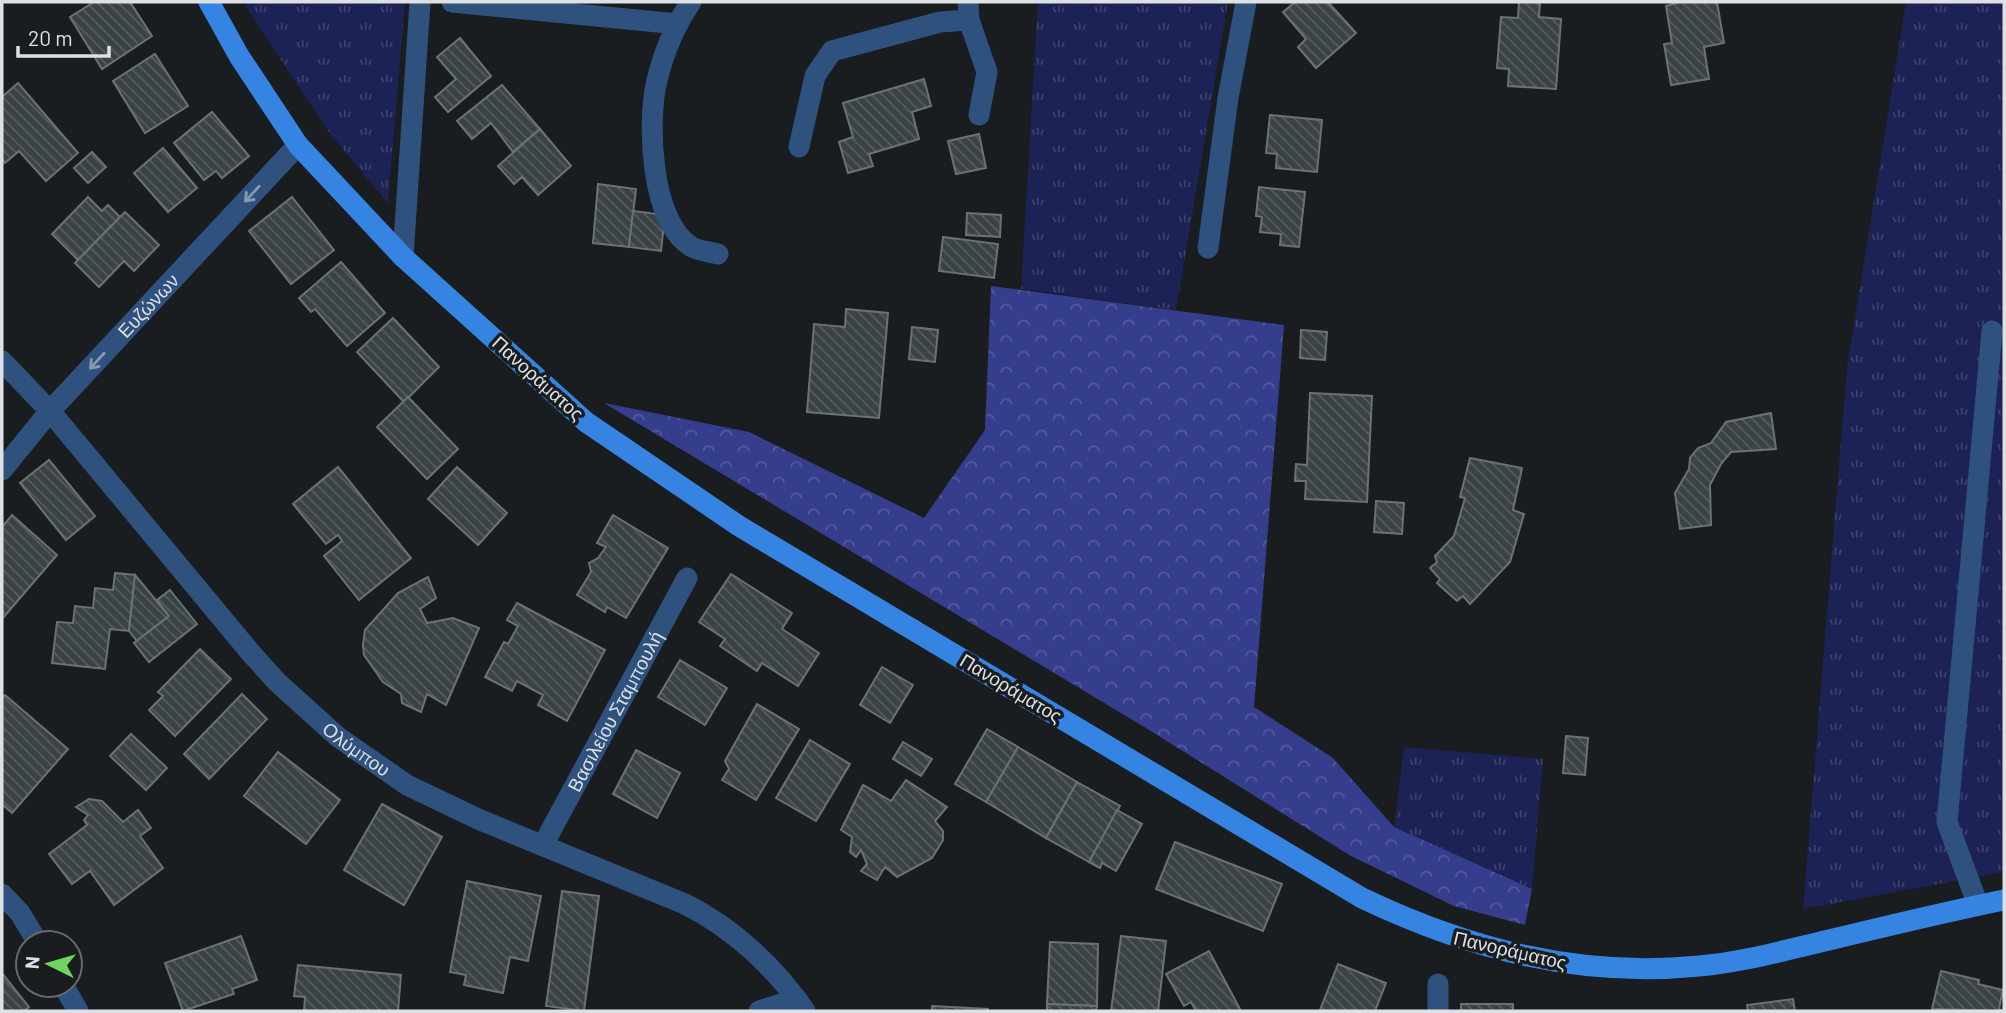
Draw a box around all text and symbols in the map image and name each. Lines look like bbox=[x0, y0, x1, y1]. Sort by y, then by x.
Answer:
scale bar bbox=[18, 14, 108, 58]
text: 20 m bbox=[28, 25, 73, 50]
one-way arrow bbox=[243, 186, 260, 203]
street label: Ευζώνων bbox=[112, 269, 183, 342]
street label: Πανοράματος bbox=[488, 331, 589, 425]
one-way arrow bbox=[88, 352, 105, 369]
street label: Βασιλείου Σταμπουλή bbox=[562, 627, 667, 795]
street label: Πανοράματος bbox=[956, 648, 1066, 727]
street label: Ολύμπου bbox=[318, 717, 395, 781]
street label: Πανοράματος bbox=[1452, 925, 1569, 974]
north arrow bbox=[14, 929, 84, 999]
text: N bbox=[20, 955, 44, 970]

